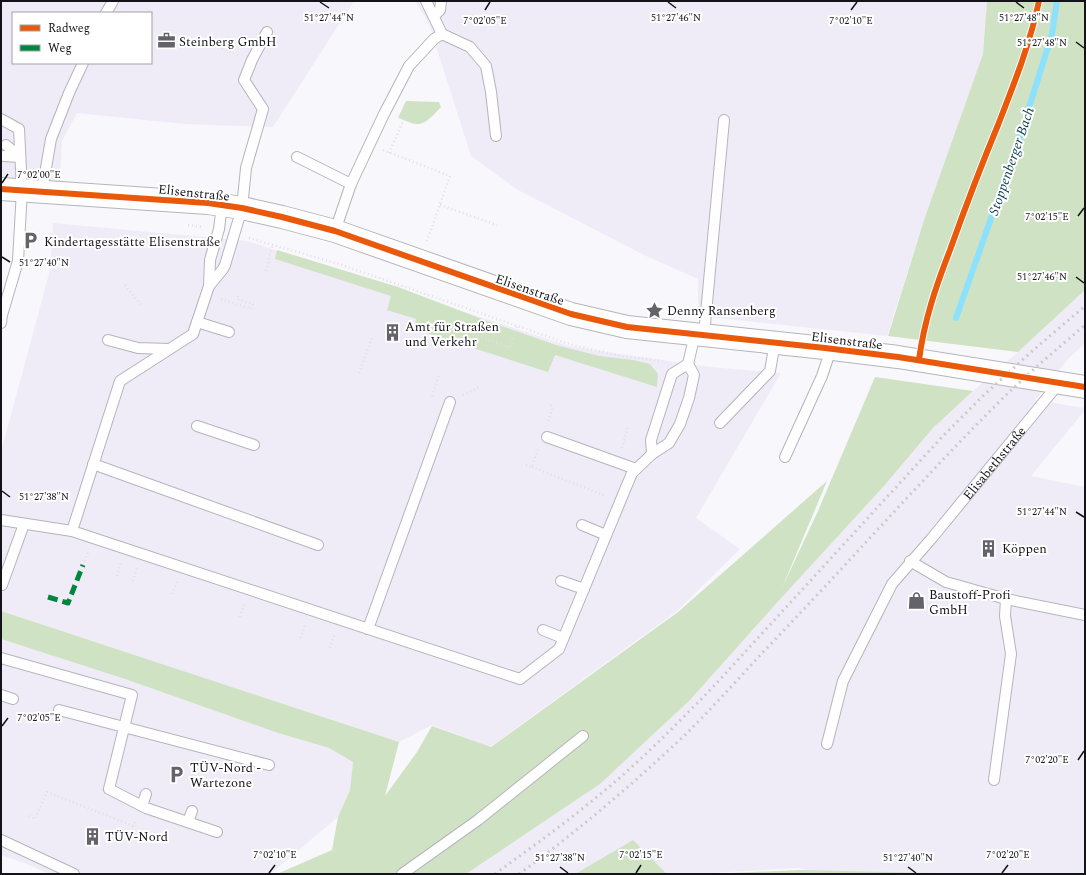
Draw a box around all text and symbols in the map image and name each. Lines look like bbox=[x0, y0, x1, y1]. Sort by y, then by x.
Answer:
text: 51°27'44"N bbox=[304, 10, 354, 26]
text: 51°27'46"N bbox=[651, 10, 701, 26]
text: 51°27'48"N bbox=[999, 10, 1049, 26]
legend bbox=[12, 12, 152, 64]
text: 7°02'05"E bbox=[463, 13, 507, 29]
text: 7°02'10"E bbox=[829, 13, 873, 29]
text: Radweg bbox=[48, 19, 90, 38]
office icon: Steinberg GmbH bbox=[156, 31, 176, 51]
place label: Steinberg GmbH bbox=[179, 32, 276, 52]
text: 51°27'48"N bbox=[1017, 35, 1067, 51]
text: Weg bbox=[48, 39, 72, 58]
water label: Stoppenberger Bach bbox=[983, 104, 1040, 218]
text: 7°02'00"E bbox=[17, 167, 61, 183]
street label: Elisenstraße bbox=[157, 179, 231, 207]
text: 7°02'15"E bbox=[1025, 209, 1069, 225]
parking icon: Kindertagesstätte Elisenstraße bbox=[21, 231, 41, 251]
place label: Kindertagesstätte Elisenstraße bbox=[44, 232, 220, 252]
text: 51°27'40"N bbox=[19, 255, 69, 271]
street label: Elisenstraße bbox=[492, 269, 567, 311]
text: 51°27'46"N bbox=[1017, 269, 1067, 285]
place icon: Denny Ransenberg bbox=[644, 300, 664, 320]
place label: Denny Ransenberg bbox=[667, 301, 776, 321]
place label: Amt für Straßen und Verkehr bbox=[405, 317, 499, 352]
building icon: Amt für Straßen und Verkehr bbox=[382, 323, 402, 343]
street label: Elisenstraße bbox=[810, 327, 884, 355]
street label: Elisabethstraße bbox=[958, 422, 1031, 505]
text: 51°27'38"N bbox=[19, 489, 69, 505]
text: 51°27'44"N bbox=[1017, 504, 1067, 520]
building icon: Köppen bbox=[979, 538, 999, 558]
place label: Köppen bbox=[1002, 539, 1047, 559]
place label: Baustoff-Profi GmbH bbox=[929, 585, 1011, 620]
shop icon: Baustoff-Profi GmbH bbox=[906, 591, 926, 611]
text: 7°02'05"E bbox=[17, 710, 61, 726]
text: 7°02'20"E bbox=[1025, 752, 1069, 768]
place label: TÜV-Nord - Wartezone bbox=[190, 758, 261, 793]
parking icon: TÜV-Nord - Wartezone bbox=[167, 764, 187, 784]
building icon: TÜV-Nord bbox=[82, 826, 102, 846]
place label: TÜV-Nord bbox=[105, 827, 168, 847]
text: 7°02'10"E bbox=[253, 847, 297, 863]
text: 7°02'15"E bbox=[619, 847, 663, 863]
text: 7°02'20"E bbox=[986, 847, 1030, 863]
text: 51°27'38"N bbox=[535, 850, 585, 866]
text: 51°27'40"N bbox=[883, 850, 933, 866]

